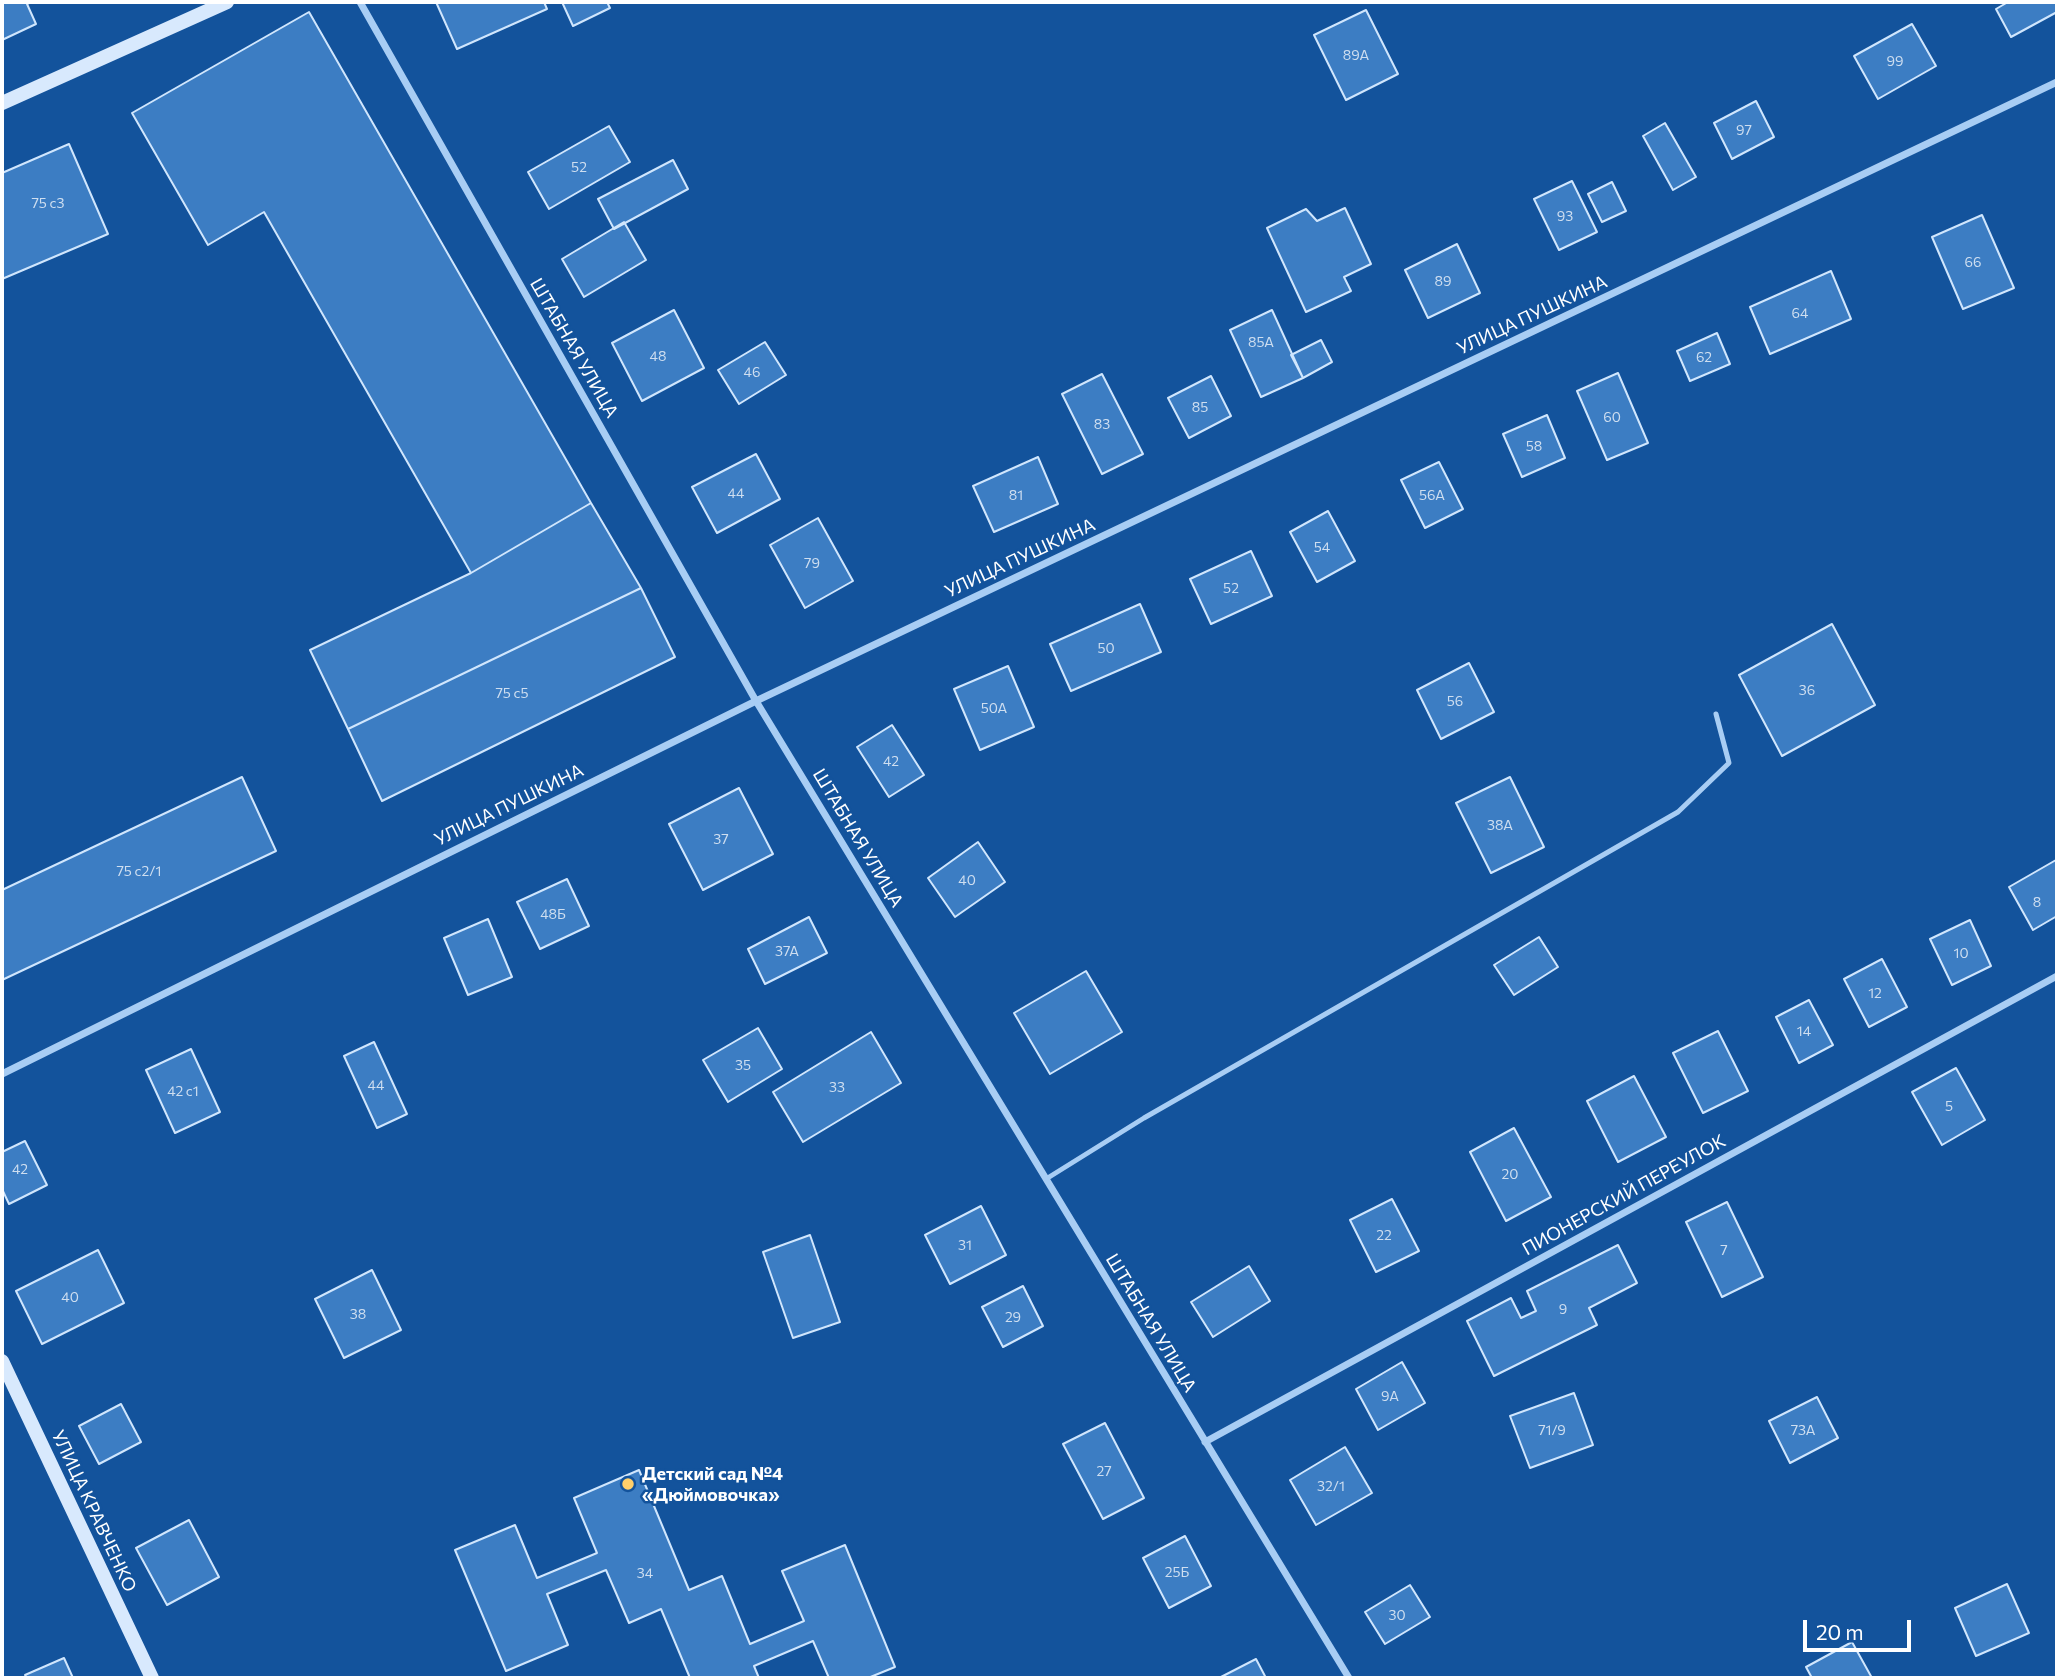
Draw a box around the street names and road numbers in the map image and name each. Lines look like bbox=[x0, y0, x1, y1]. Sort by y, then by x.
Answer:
street label: УЛИЦА ПУШКИНА bbox=[1453, 271, 1611, 359]
street label: ШТАБНАЯ УЛИЦА bbox=[525, 274, 623, 422]
street label: УЛИЦА ПУШКИНА bbox=[941, 514, 1099, 602]
street label: УЛИЦА ПУШКИНА bbox=[431, 760, 587, 850]
street label: ШТАБНАЯ УЛИЦА bbox=[808, 765, 908, 911]
street label: ПИОНЕРСКИЙ ПЕРЕУЛОК bbox=[1519, 1130, 1729, 1260]
street label: ШТАБНАЯ УЛИЦА bbox=[1101, 1250, 1201, 1396]
street label: УЛИЦА КРАВЧЕНКО bbox=[47, 1427, 141, 1595]

